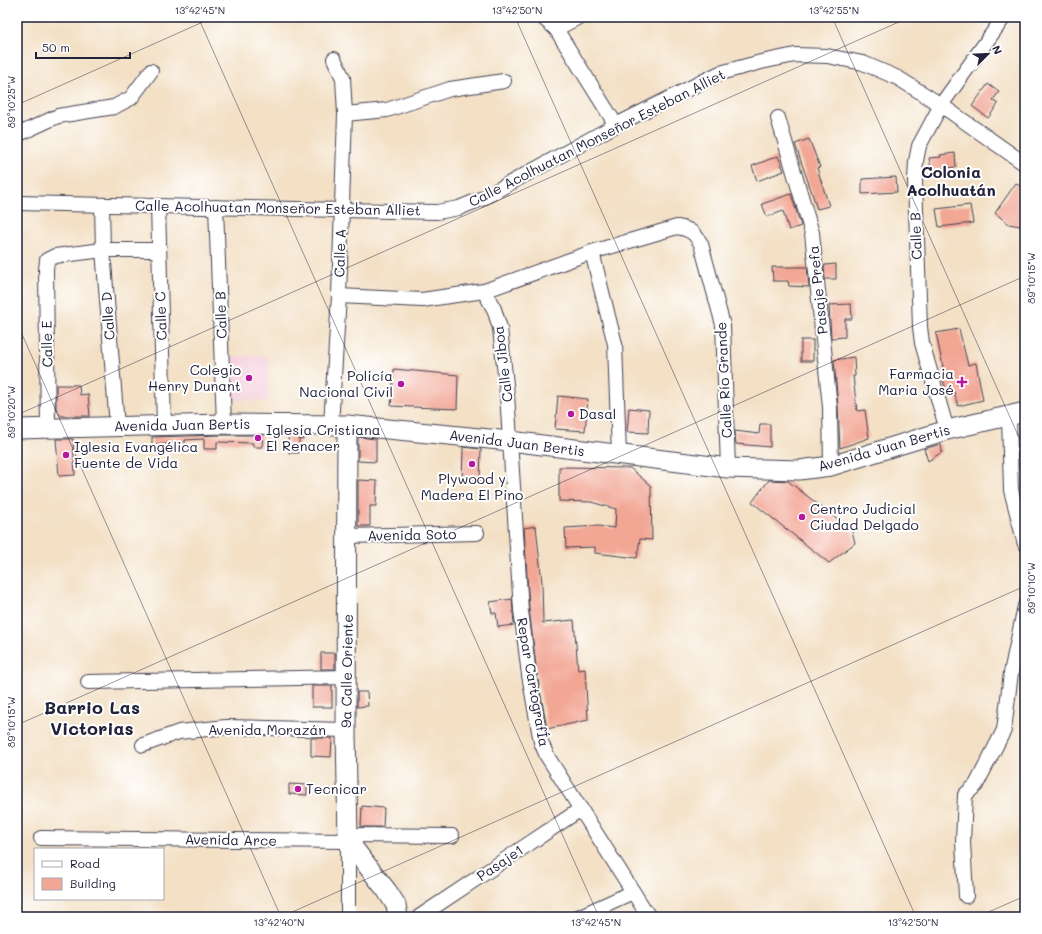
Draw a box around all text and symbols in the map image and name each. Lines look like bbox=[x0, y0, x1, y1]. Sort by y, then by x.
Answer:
text: 13°42'45"N bbox=[175, 3, 225, 17]
text: 13°42'50"N bbox=[492, 3, 542, 17]
text: 13°42'55"N bbox=[809, 3, 859, 17]
scale bar bbox=[36, 34, 130, 60]
north arrow bbox=[968, 34, 1008, 74]
text: 50 m bbox=[42, 39, 70, 55]
text: N bbox=[989, 43, 1006, 57]
street label: Calle Acolhuatan Monseñor Esteban Alliet bbox=[465, 64, 728, 211]
text: 89°10'25"W bbox=[4, 76, 18, 128]
district label: Colonia Acolhuatán bbox=[906, 161, 996, 200]
street label: Calle Acolhuatan Monseñor Esteban Alliet bbox=[135, 196, 421, 219]
street label: Calle B bbox=[905, 212, 926, 260]
street label: Calle A bbox=[329, 228, 350, 278]
street label: Pasaje Prefa bbox=[803, 245, 832, 335]
text: 89°10'15"W bbox=[1024, 252, 1038, 304]
street label: Calle D bbox=[96, 291, 119, 341]
street label: Calle C bbox=[150, 291, 171, 341]
street label: Calle B bbox=[210, 291, 231, 339]
street label: Calle E bbox=[37, 320, 56, 368]
street label: Calle Río Grande bbox=[711, 321, 736, 439]
street label: Calle Jiboa bbox=[488, 325, 517, 403]
place label: Colegio Henry Dunant bbox=[148, 360, 241, 395]
place label: Farmacia Maria José bbox=[878, 364, 954, 399]
place label: Policía Nacional Civil bbox=[299, 366, 393, 401]
marker: Colegio Henry Dunant bbox=[244, 373, 254, 383]
marker: Farmacia Maria José bbox=[957, 377, 967, 387]
marker: Policía Nacional Civil bbox=[396, 379, 406, 389]
text: 89°10'20"W bbox=[4, 385, 18, 438]
place label: Dasal bbox=[579, 404, 616, 423]
marker: Dasal bbox=[566, 409, 576, 419]
street label: Avenida Juan Bertis bbox=[114, 414, 250, 435]
place label: Iglesia Cristiana El Renacer bbox=[266, 420, 380, 455]
street label: Avenida Juan Bertis bbox=[816, 420, 952, 475]
street label: Avenida Juan Bertis bbox=[448, 425, 586, 460]
marker: Iglesia Cristiana El Renacer bbox=[253, 433, 263, 443]
place label: Iglesia Evangélica Fuente de Vida bbox=[74, 437, 198, 472]
marker: Iglesia Evangélica Fuente de Vida bbox=[61, 450, 71, 460]
marker: Plywood y Madera El Pino bbox=[467, 459, 477, 469]
place label: Plywood y Madera El Pino bbox=[421, 469, 523, 504]
place label: Centro Judicial Ciudad Delgado bbox=[810, 499, 919, 534]
marker: Centro Judicial Ciudad Delgado bbox=[797, 512, 807, 522]
street label: Avenida Soto bbox=[367, 524, 457, 545]
text: 89°10'10"W bbox=[1024, 562, 1038, 614]
street label: 9a Calle Oriente bbox=[336, 614, 357, 728]
street label: Repar CartografÍa bbox=[513, 616, 554, 748]
district label: Barrio Las Victorias bbox=[44, 695, 140, 740]
text: 89°10'15"W bbox=[4, 696, 18, 748]
street label: Avenida Morazán bbox=[208, 720, 326, 739]
place label: Tecnicar bbox=[306, 779, 367, 798]
marker: Tecnicar bbox=[293, 784, 303, 794]
street label: Avenida Arce bbox=[185, 829, 277, 850]
street label: Pasaje1 bbox=[473, 840, 527, 885]
legend bbox=[34, 848, 164, 900]
text: Road bbox=[70, 855, 100, 871]
text: Building bbox=[70, 875, 116, 891]
text: 13°42'40"N bbox=[254, 915, 304, 929]
text: 13°42'45"N bbox=[571, 915, 621, 929]
text: 13°42'50"N bbox=[888, 915, 938, 929]

